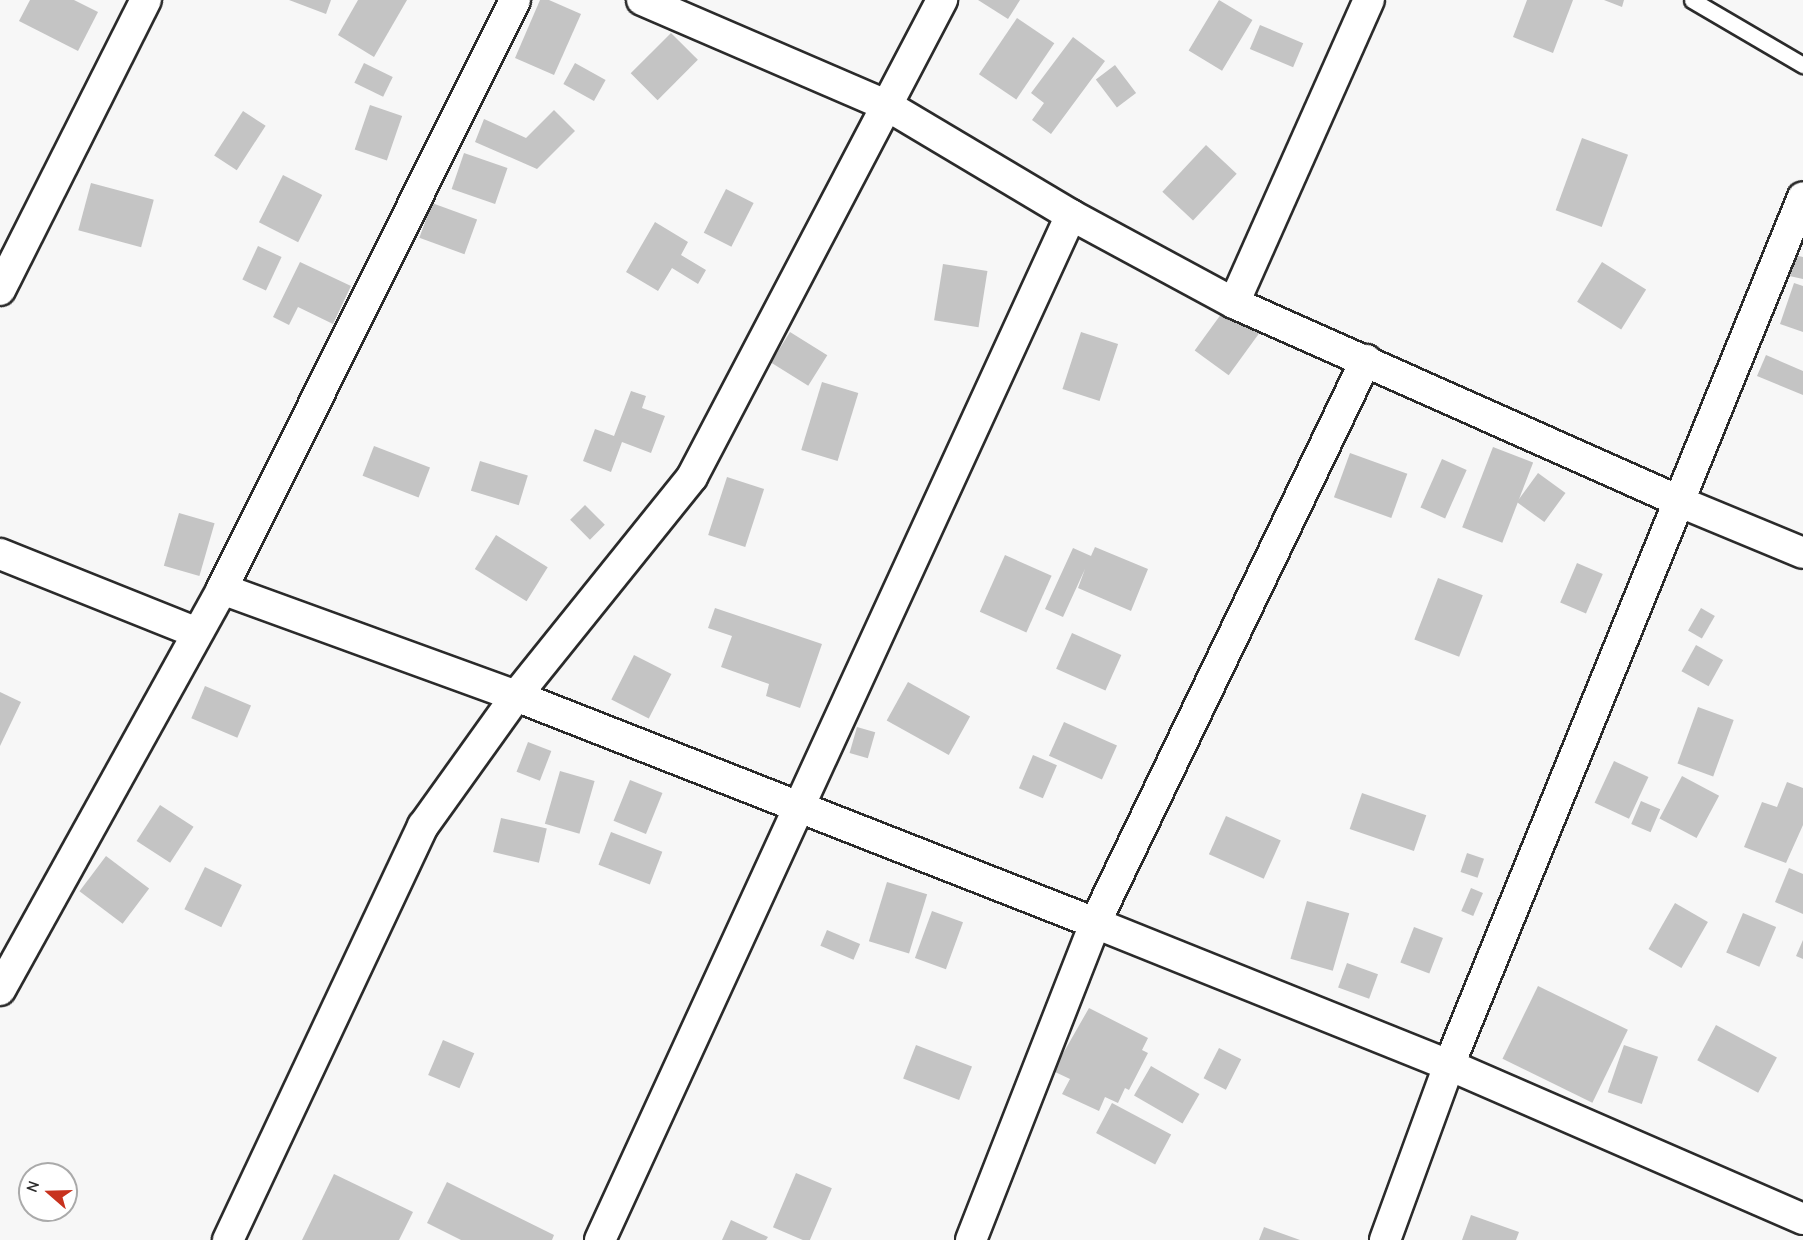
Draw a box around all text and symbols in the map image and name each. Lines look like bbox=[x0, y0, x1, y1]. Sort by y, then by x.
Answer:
north arrow bbox=[18, 1162, 78, 1222]
text: N bbox=[23, 1179, 43, 1195]

